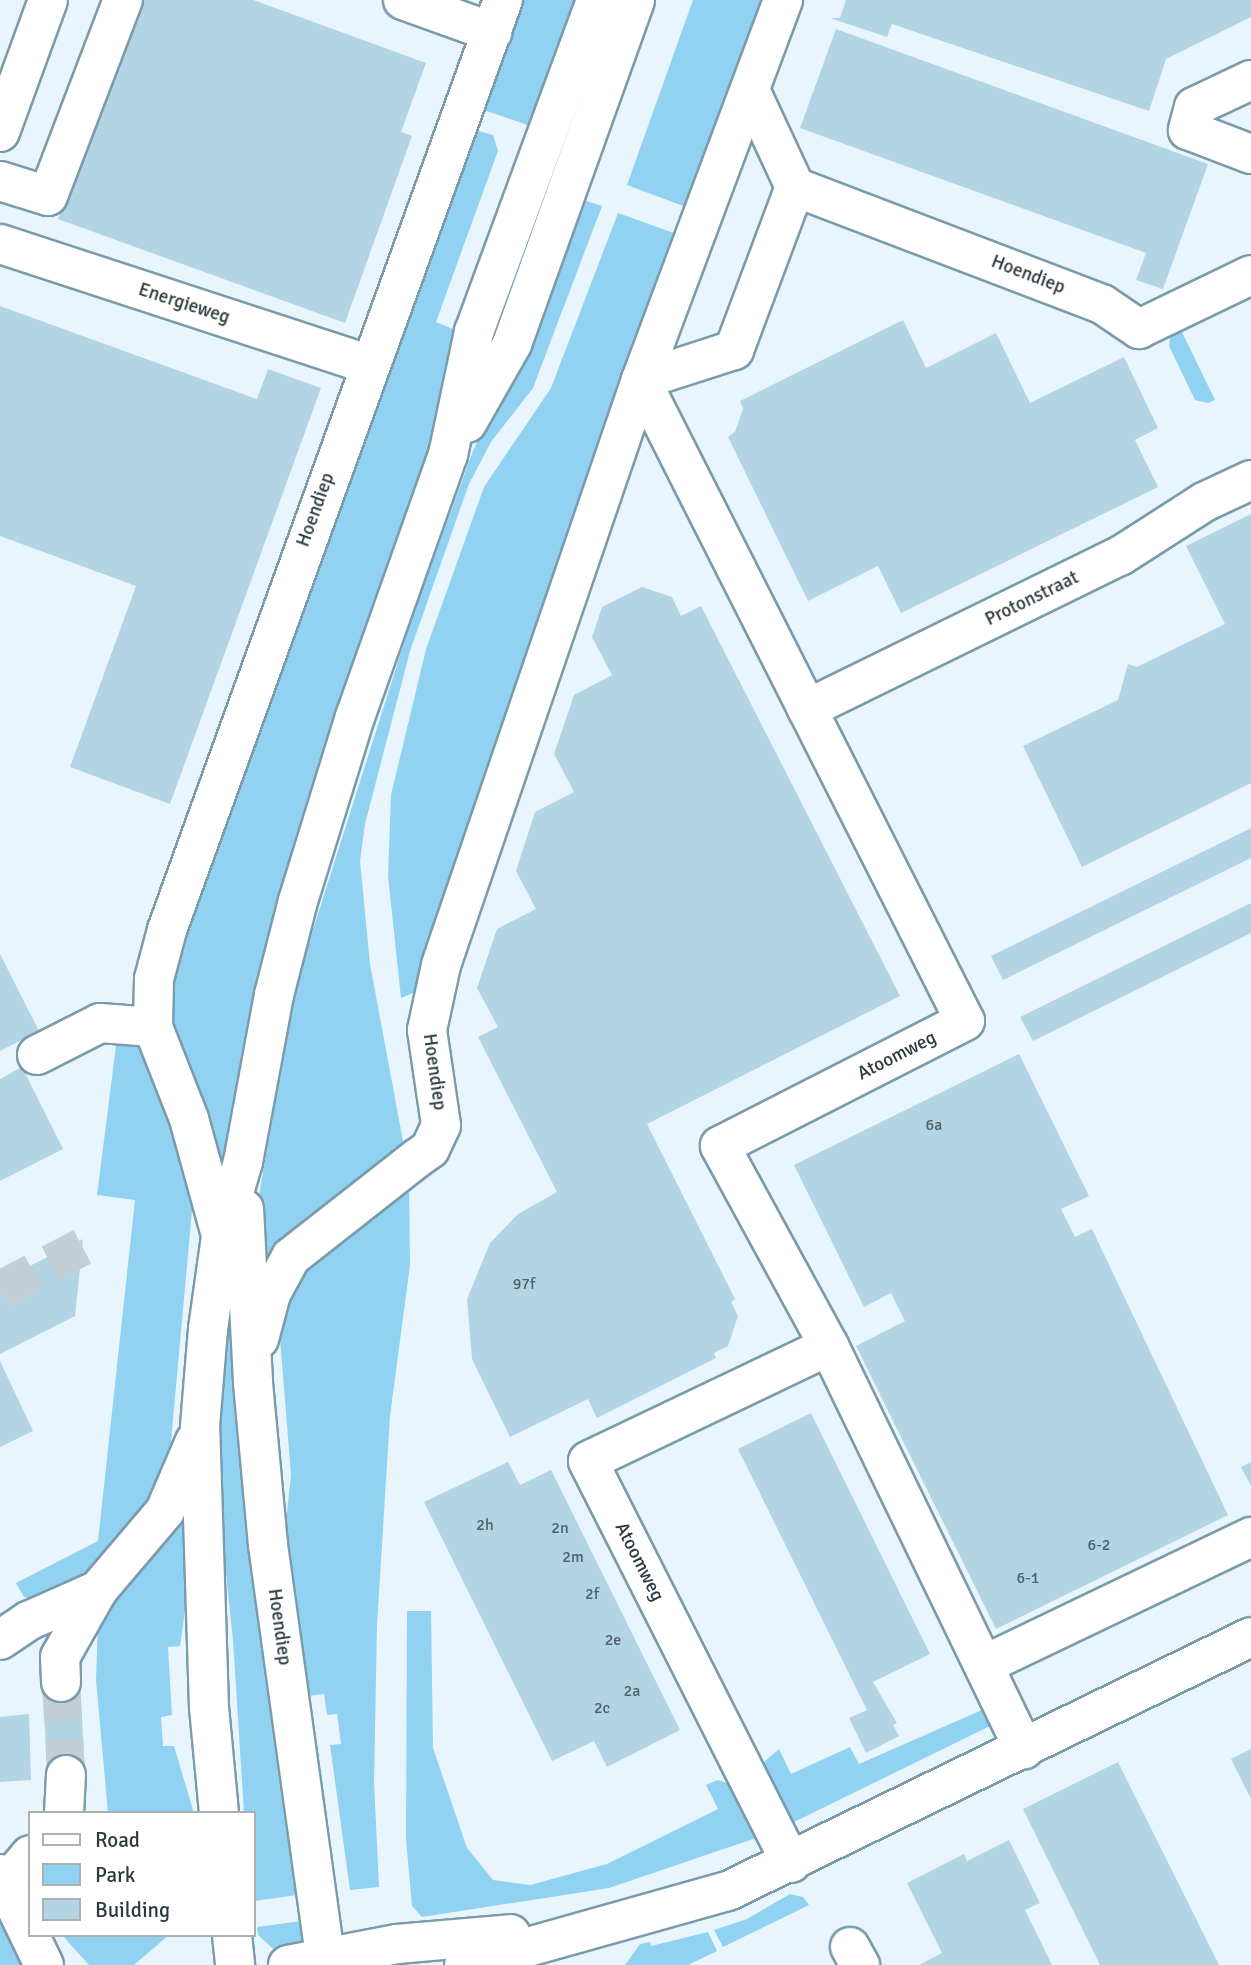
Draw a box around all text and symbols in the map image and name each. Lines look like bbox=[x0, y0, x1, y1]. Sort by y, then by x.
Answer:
street label: Hoendiep bbox=[988, 251, 1068, 299]
street label: Energieweg bbox=[135, 279, 233, 329]
street label: Hoendiep bbox=[292, 470, 340, 550]
street label: Protonstraat bbox=[982, 567, 1082, 631]
street label: Atoomweg bbox=[854, 1026, 940, 1086]
street label: Hoendiep bbox=[417, 1032, 451, 1112]
house number: 6a bbox=[926, 1115, 942, 1135]
house number: 97f bbox=[513, 1274, 535, 1294]
house number: 2h bbox=[476, 1515, 494, 1535]
house number: 2n bbox=[551, 1518, 569, 1538]
street label: Atoomweg bbox=[609, 1519, 669, 1605]
house number: 6-2 bbox=[1088, 1535, 1110, 1555]
house number: 2m bbox=[562, 1547, 584, 1567]
house number: 6-1 bbox=[1017, 1568, 1039, 1588]
house number: 2f bbox=[585, 1584, 599, 1604]
street label: Hoendiep bbox=[262, 1587, 296, 1667]
house number: 2e bbox=[605, 1630, 621, 1650]
house number: 2a bbox=[624, 1681, 640, 1701]
house number: 2c bbox=[594, 1698, 610, 1718]
legend bbox=[28, 1811, 256, 1937]
text: Road bbox=[95, 1827, 140, 1853]
text: Park bbox=[95, 1862, 135, 1888]
text: Building bbox=[95, 1897, 170, 1923]

